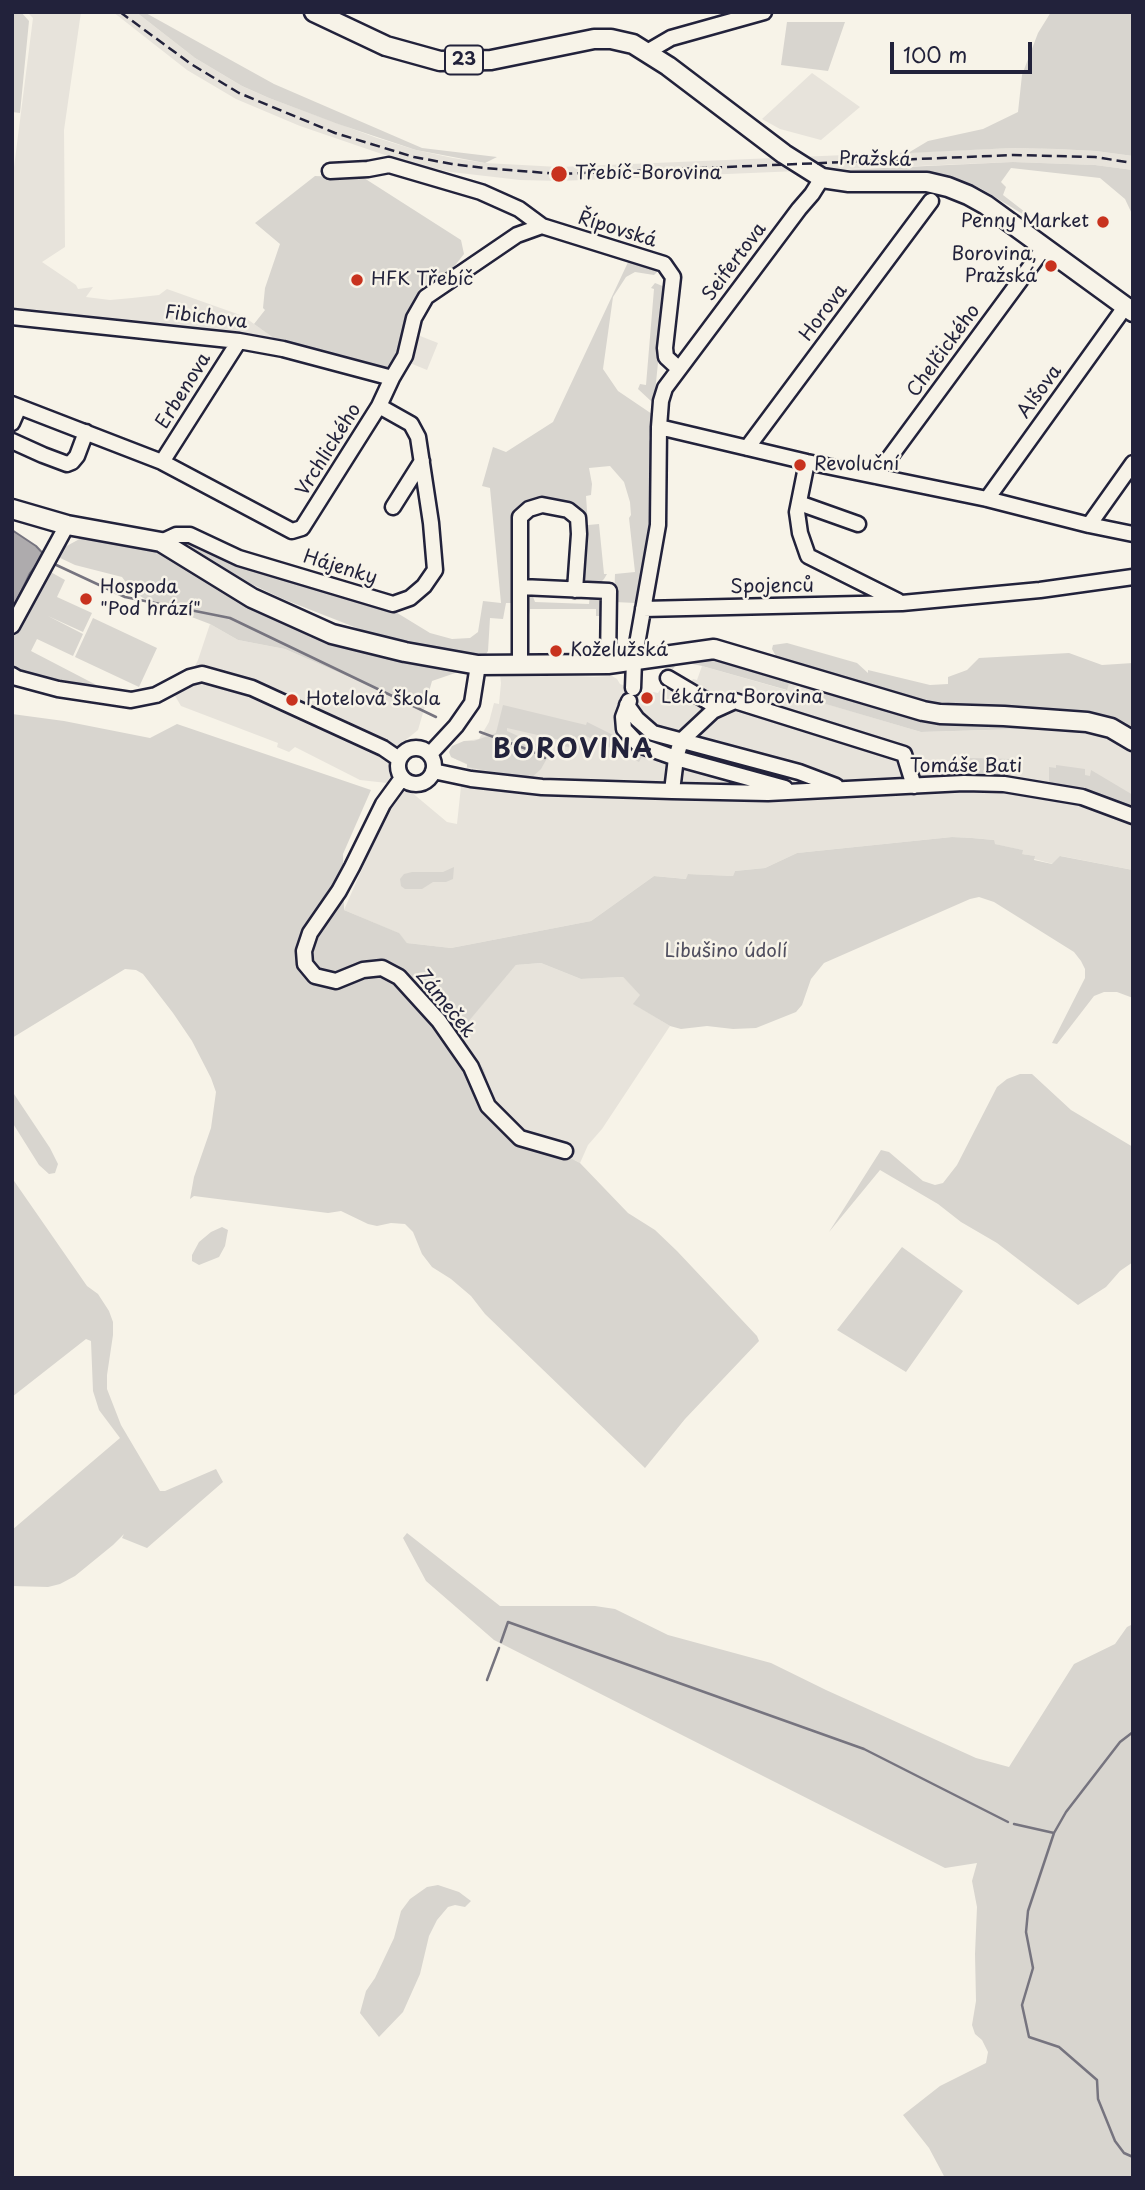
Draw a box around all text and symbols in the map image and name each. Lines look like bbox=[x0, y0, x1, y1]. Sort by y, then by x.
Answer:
scale bar bbox=[893, 28, 1035, 72]
text: 100 m bbox=[903, 38, 967, 70]
road number: 23 bbox=[445, 46, 483, 74]
street label: Pražská bbox=[839, 148, 911, 172]
place label: Třebíč-Borovina bbox=[575, 163, 721, 185]
marker: Třebíč-Borovina bbox=[549, 164, 569, 184]
street label: Řípovská bbox=[575, 207, 659, 253]
place label: Penny Market bbox=[961, 211, 1089, 233]
marker: Penny Market bbox=[1095, 214, 1111, 230]
street label: Seifertova bbox=[698, 218, 772, 306]
place label: Borovina, Pražská bbox=[951, 244, 1037, 288]
marker: Borovina, Pražská bbox=[1043, 258, 1059, 274]
place label: HFK Třebíč bbox=[371, 269, 473, 291]
marker: HFK Třebíč bbox=[349, 272, 365, 288]
street label: Horova bbox=[795, 280, 853, 346]
street label: Chelčického bbox=[903, 300, 985, 402]
street label: Fibichova bbox=[163, 302, 249, 334]
street label: Erbenova bbox=[152, 349, 216, 433]
street label: Alšova bbox=[1013, 361, 1067, 423]
street label: Vrchlického bbox=[292, 400, 366, 500]
place label: Revoluční bbox=[814, 454, 899, 476]
marker: Revoluční bbox=[792, 457, 808, 473]
street label: Hájenky bbox=[300, 546, 380, 590]
street label: Spojenců bbox=[730, 575, 814, 599]
place label: Hospoda "Pod hrází" bbox=[100, 577, 201, 621]
marker: Hospoda "Pod hrází" bbox=[78, 591, 94, 607]
place label: Koželužská bbox=[570, 640, 668, 662]
marker: Koželužská bbox=[548, 643, 564, 659]
place label: Lékárna Borovina bbox=[661, 687, 823, 709]
place label: Hotelová škola bbox=[306, 689, 440, 711]
marker: Lékárna Borovina bbox=[639, 690, 655, 706]
marker: Hotelová škola bbox=[284, 692, 300, 708]
district label: BOROVINA bbox=[495, 735, 653, 767]
street label: Tomáše Bati bbox=[910, 756, 1022, 778]
park label: Libušino údolí bbox=[664, 941, 788, 963]
street label: Zámeček bbox=[410, 965, 480, 1043]

